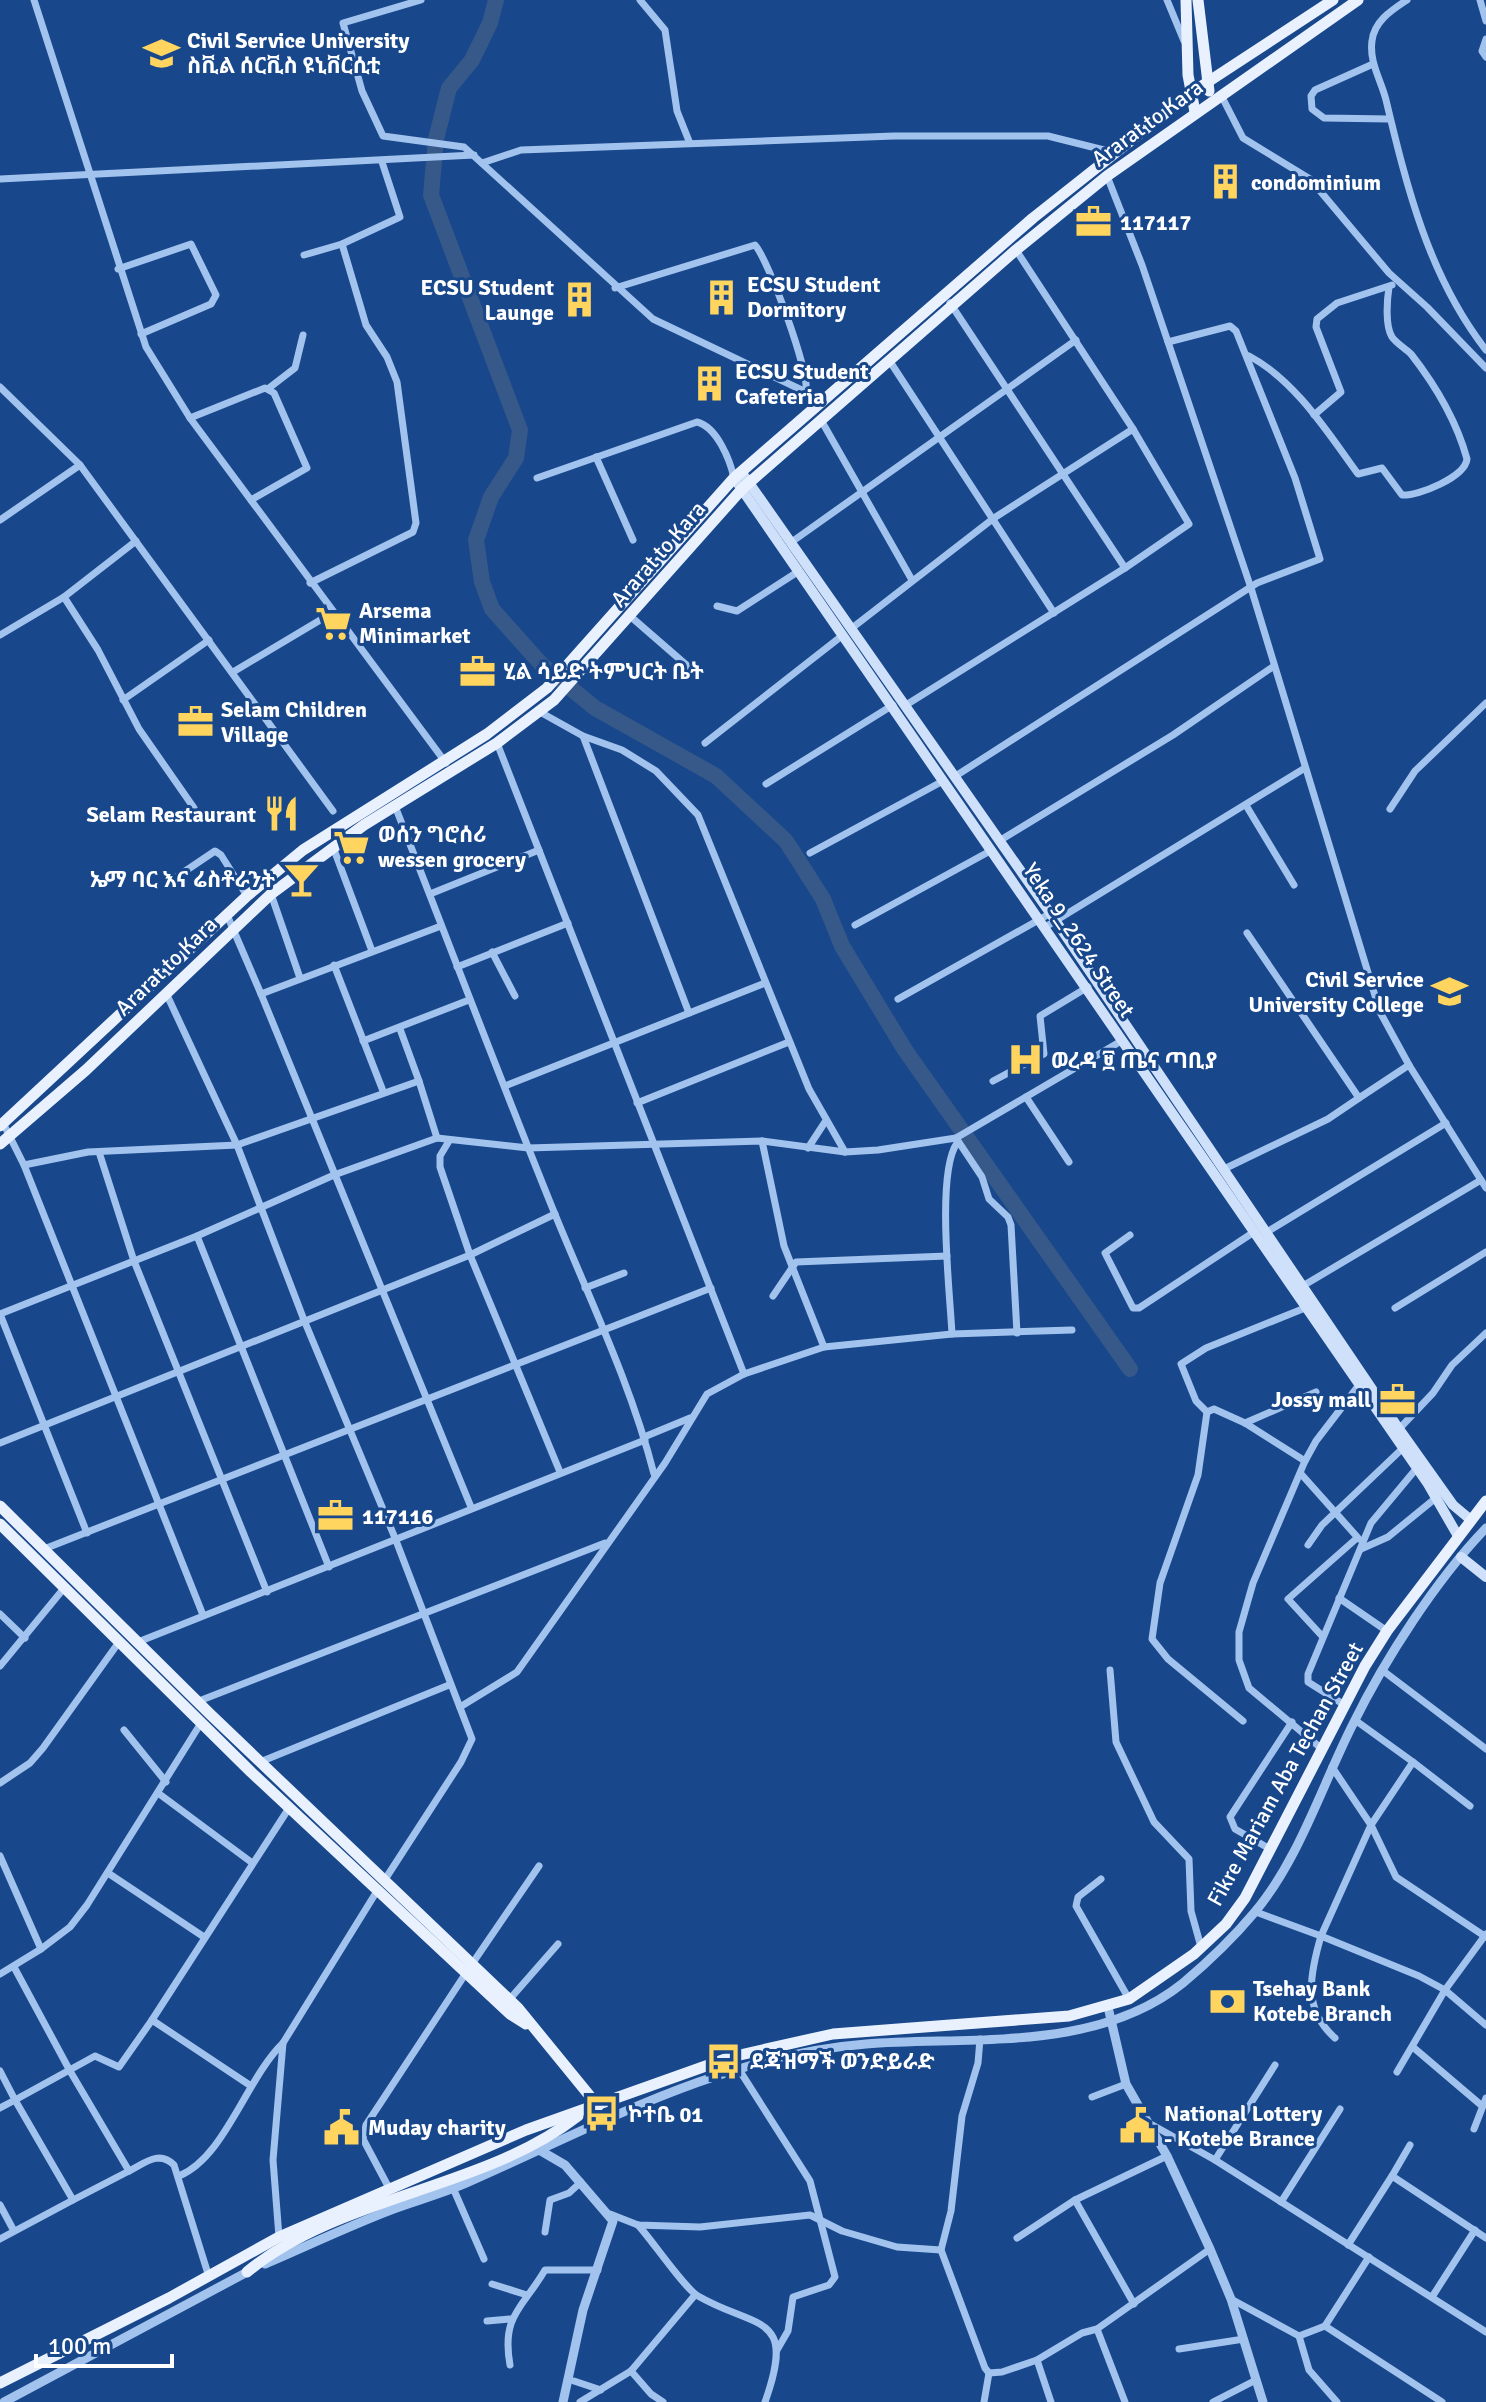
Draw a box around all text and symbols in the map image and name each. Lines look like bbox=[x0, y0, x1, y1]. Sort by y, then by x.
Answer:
place label: Civil Service University ስቪል ሰርቪስ ዩኒቨርሲቲ bbox=[187, 27, 410, 79]
school or university icon: Civil Service University ስቪል ሰርቪስ ዩኒቨርሲቲ bbox=[142, 34, 180, 72]
street label: Ararat to Kara bbox=[1086, 74, 1208, 172]
building icon: condominium bbox=[1206, 163, 1244, 201]
place label: condominium bbox=[1251, 169, 1381, 196]
office icon: 117117 bbox=[1075, 203, 1113, 241]
place label: 117117 bbox=[1120, 209, 1191, 236]
place label: ECSU Student Dormitory bbox=[747, 271, 880, 323]
place label: ECSU Student Launge bbox=[421, 274, 554, 326]
building icon: ECSU Student Dormitory bbox=[702, 278, 740, 316]
building icon: ECSU Student Launge bbox=[561, 281, 599, 319]
place label: ECSU Student Cafeteria bbox=[735, 358, 868, 410]
building icon: ECSU Student Cafeteria bbox=[690, 365, 728, 403]
street label: Ararat to Kara bbox=[605, 496, 711, 612]
place label: Arsema Minimarket bbox=[359, 597, 471, 649]
supermarket icon: Arsema Minimarket bbox=[314, 604, 352, 642]
office icon: ሂል ሳይድ ትምህርት ቤት bbox=[458, 652, 496, 690]
place label: ሂል ሳይድ ትምህርት ቤት bbox=[503, 658, 704, 685]
place label: Selam Children Village bbox=[221, 696, 367, 748]
office icon: Selam Children Village bbox=[176, 703, 214, 741]
restaurant icon: Selam Restaurant bbox=[263, 795, 301, 833]
place label: Selam Restaurant bbox=[86, 801, 256, 828]
place label: ወሰን ግሮሰሪ wessen grocery bbox=[378, 821, 526, 873]
supermarket icon: ወሰን ግሮሰሪ wessen grocery bbox=[333, 828, 371, 866]
street label: Yeka 9_2624 Street bbox=[1017, 857, 1141, 1023]
bar icon: ኤማ ባር እና ሬስቶራንት bbox=[282, 860, 320, 898]
place label: ኤማ ባር እና ሬስቶራንት bbox=[90, 866, 276, 893]
street label: Ararat to Kara bbox=[109, 911, 223, 1021]
place label: Civil Service University College bbox=[1248, 966, 1424, 1018]
school or university icon: Civil Service University College bbox=[1431, 973, 1469, 1011]
hospital icon: ወረዳ ፱ ጤና ጣቢያ bbox=[1006, 1041, 1044, 1079]
place label: ወረዳ ፱ ጤና ጣቢያ bbox=[1051, 1047, 1217, 1074]
office icon: Jossy mall bbox=[1378, 1380, 1416, 1418]
place label: Jossy mall bbox=[1271, 1386, 1371, 1413]
office icon: 117116 bbox=[317, 1497, 355, 1535]
place label: 117116 bbox=[362, 1503, 433, 1530]
street label: Fikre Mariam Aba Techan Street bbox=[1201, 1637, 1369, 1911]
place label: Tsehay Bank Kotebe Branch bbox=[1253, 1975, 1392, 2027]
bank icon: Tsehay Bank Kotebe Branch bbox=[1208, 1982, 1246, 2020]
bus stop icon: ደጃዝማች ወንድይራድ bbox=[705, 2042, 743, 2080]
place label: ደጃዝማች ወንድይራድ bbox=[750, 2048, 935, 2075]
bus stop icon: ኮተቤ 01 bbox=[583, 2095, 621, 2133]
place label: National Lottery - Kotebe Brance bbox=[1164, 2100, 1322, 2152]
place label: ኮተቤ 01 bbox=[628, 2101, 703, 2128]
public building icon: National Lottery - Kotebe Brance bbox=[1119, 2107, 1157, 2145]
public building icon: Muday charity bbox=[323, 2108, 361, 2146]
place label: Muday charity bbox=[368, 2114, 506, 2141]
scale bar bbox=[36, 2318, 172, 2368]
text: 100 m bbox=[48, 2331, 111, 2361]

